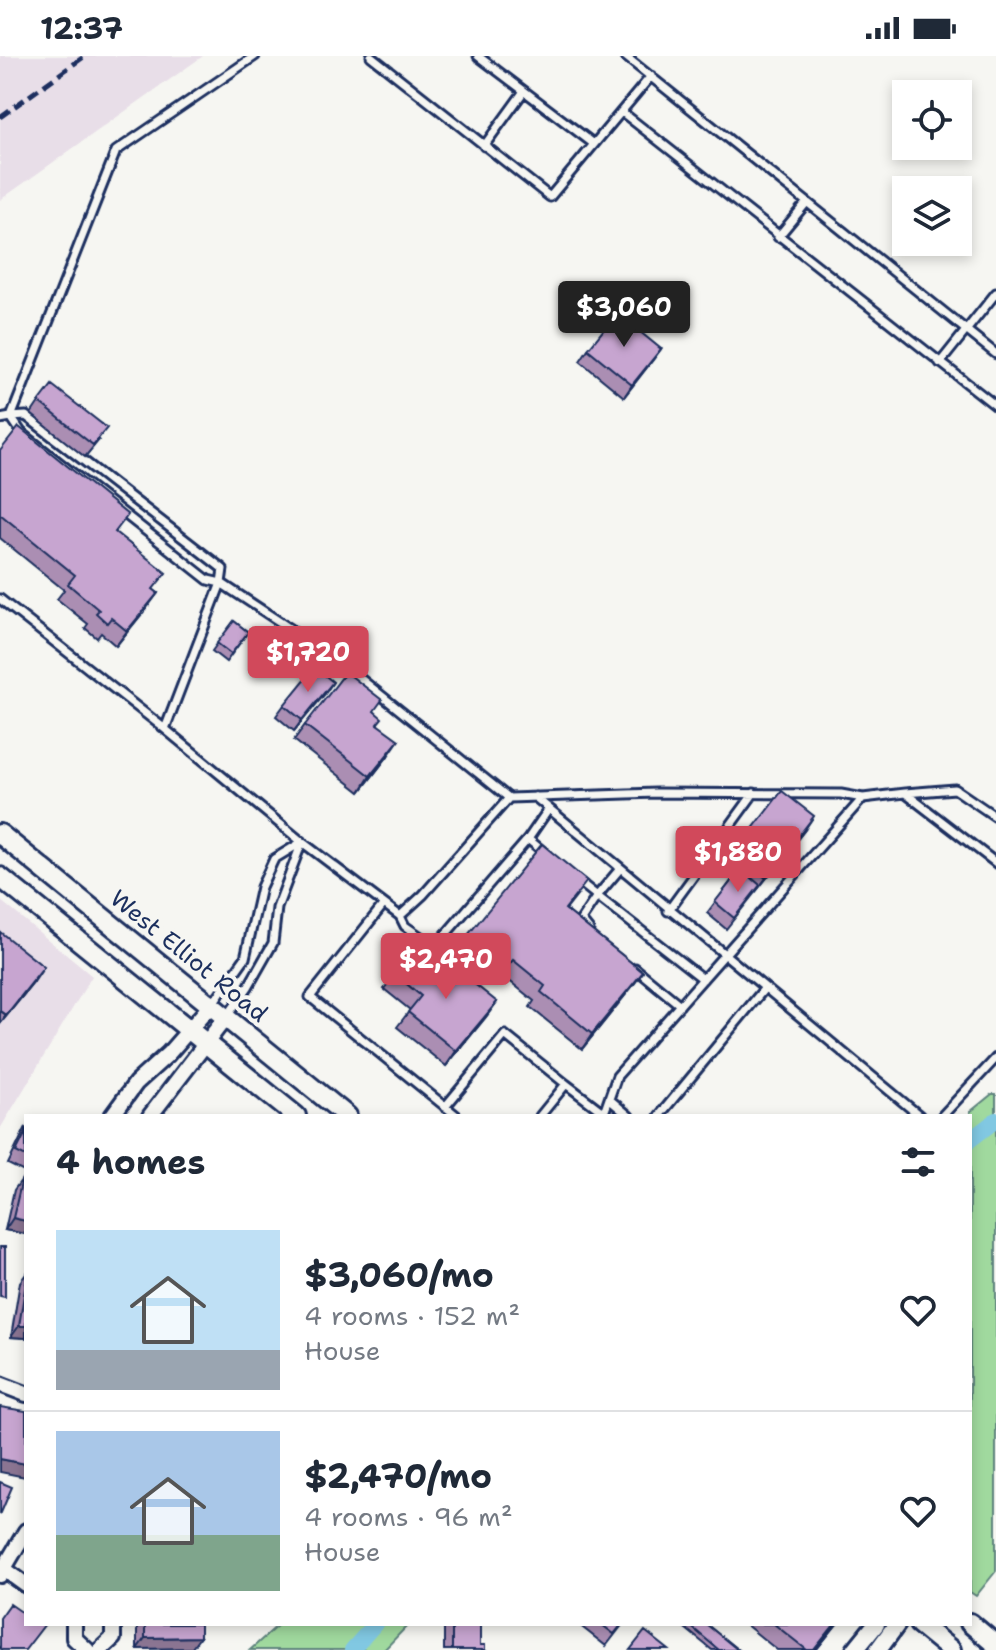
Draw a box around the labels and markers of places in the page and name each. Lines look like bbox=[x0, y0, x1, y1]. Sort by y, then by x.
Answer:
pin: $3,060 bbox=[559, 281, 689, 349]
pin: $1,720 bbox=[243, 626, 373, 694]
pin: $1,880 bbox=[673, 826, 803, 894]
pin: $2,470 bbox=[381, 933, 511, 1001]

